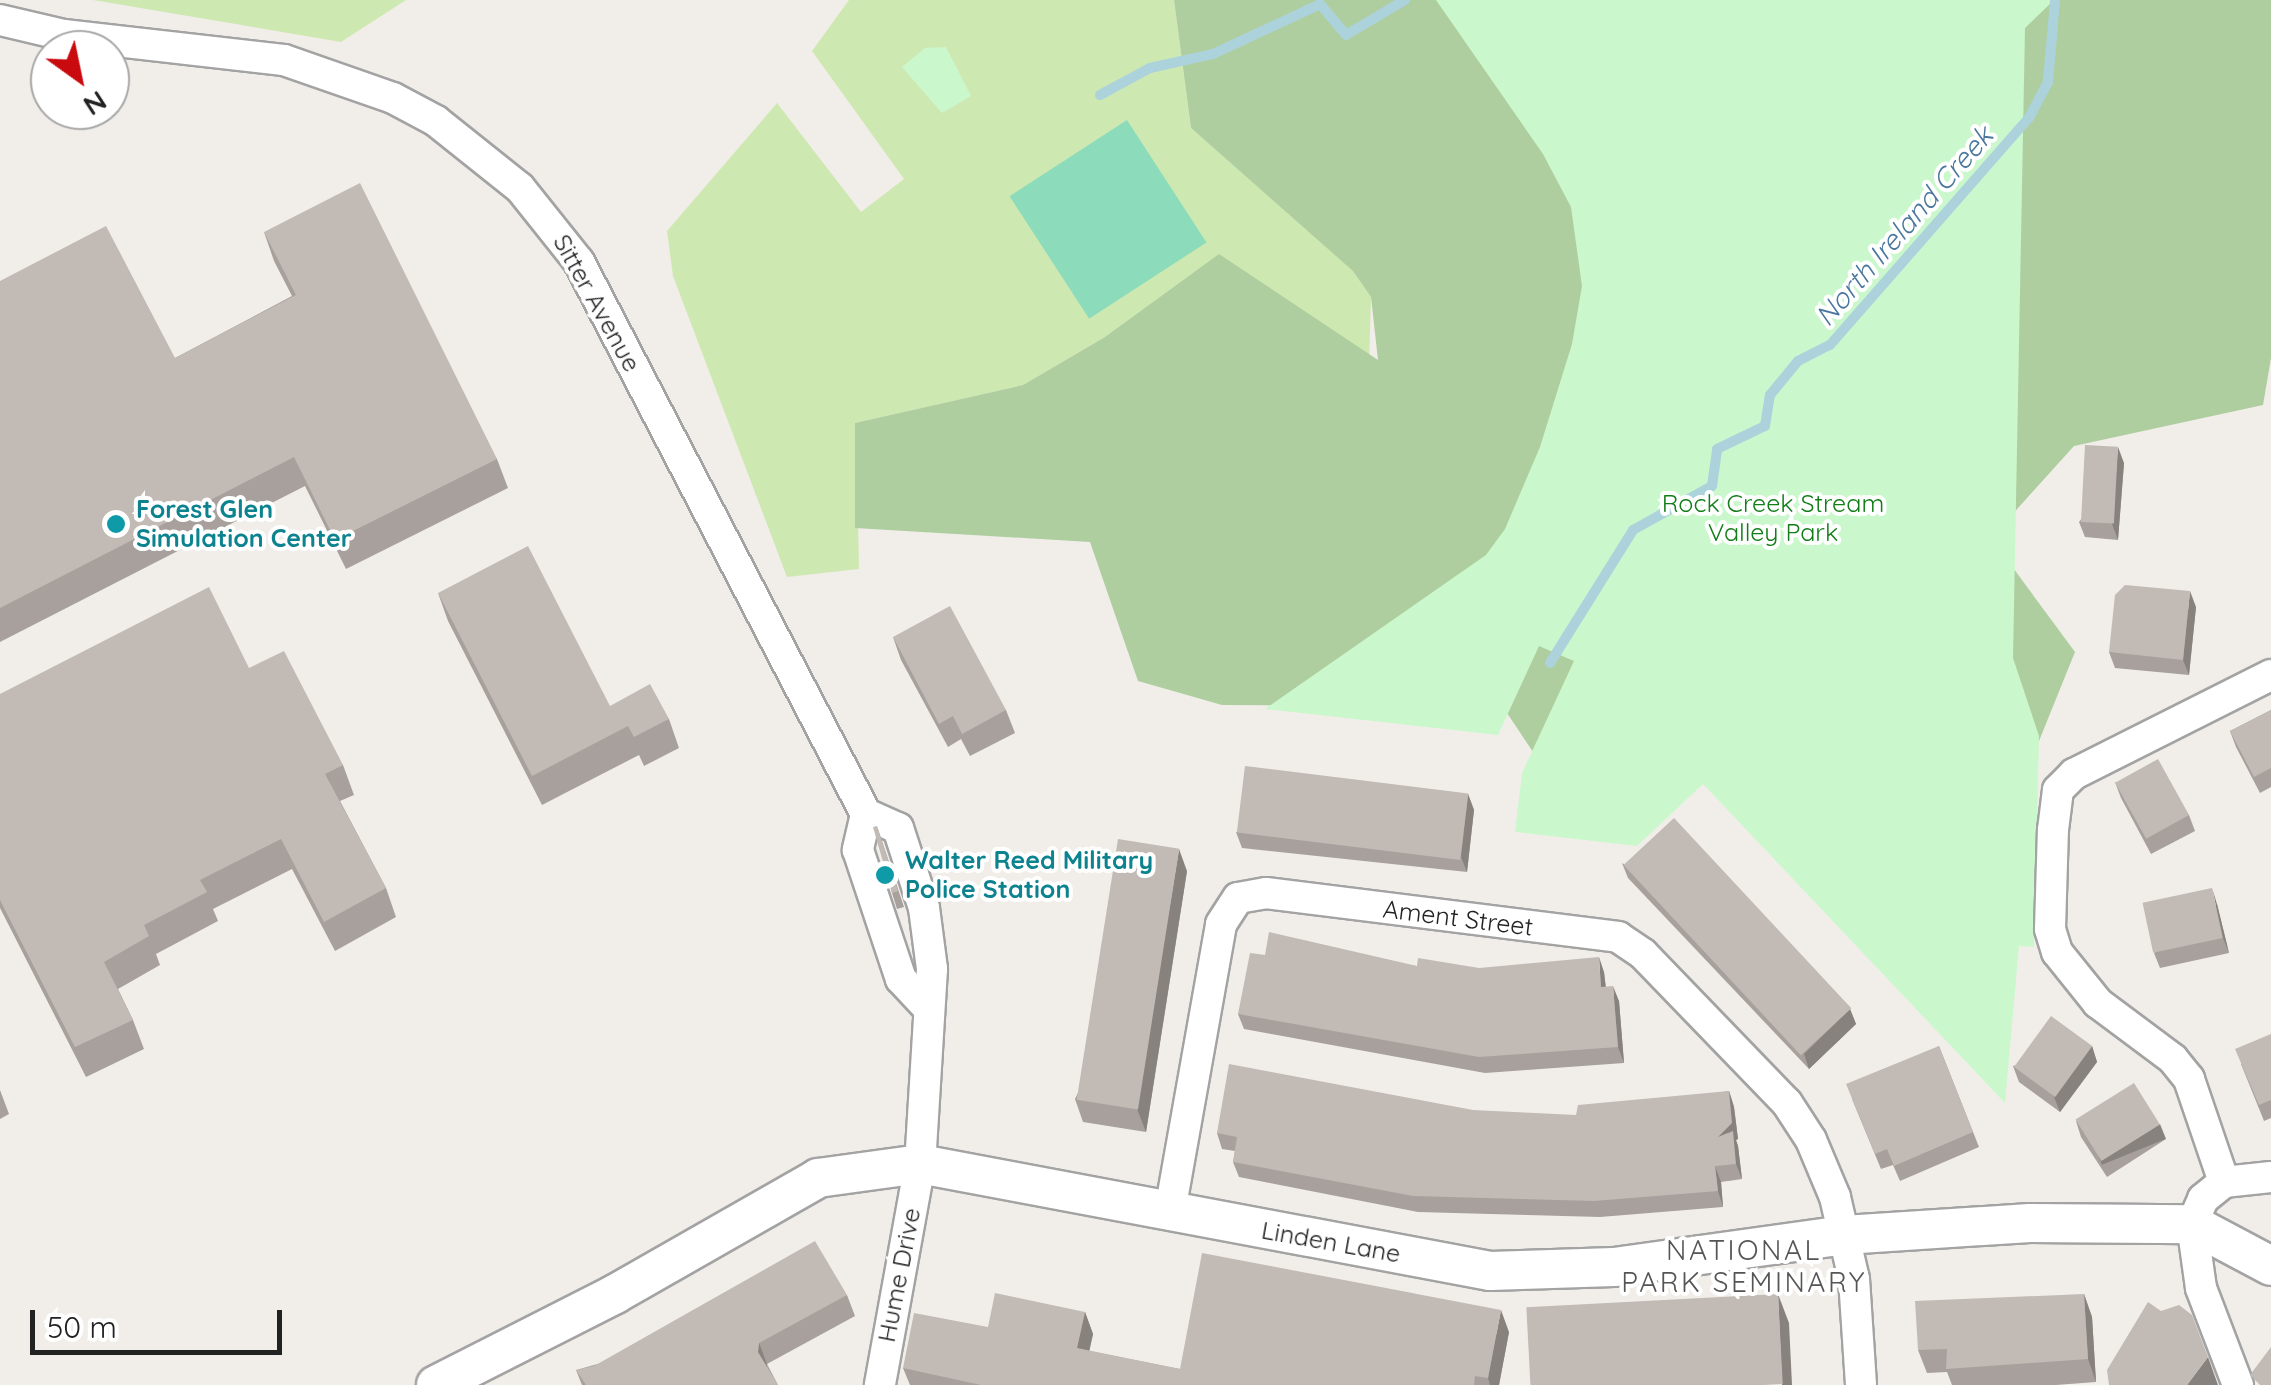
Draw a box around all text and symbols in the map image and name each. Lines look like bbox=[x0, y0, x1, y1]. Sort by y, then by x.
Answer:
north arrow bbox=[30, 30, 130, 130]
text: N bbox=[77, 84, 114, 124]
water label: North Ireland Creek bbox=[1808, 119, 2000, 333]
street label: Sitter Avenue bbox=[547, 229, 647, 377]
park label: Rock Creek Stream Valley Park bbox=[1662, 489, 1884, 548]
place label: Forest Glen Simulation Center bbox=[136, 495, 352, 554]
marker: Forest Glen Simulation Center bbox=[105, 513, 127, 535]
place label: Walter Reed Military Police Station bbox=[905, 846, 1153, 905]
marker: Walter Reed Military Police Station bbox=[874, 864, 896, 886]
street label: Ament Street bbox=[1381, 894, 1535, 942]
street label: Hume Drive bbox=[871, 1205, 927, 1345]
street label: Linden Lane bbox=[1259, 1215, 1403, 1269]
district label: NATIONAL PARK SEMINARY bbox=[1621, 1233, 1867, 1299]
scale bar bbox=[35, 1290, 288, 1352]
text: 50 m bbox=[47, 1308, 117, 1346]

